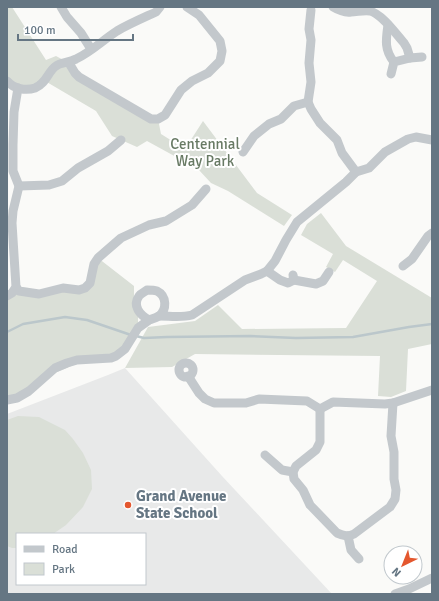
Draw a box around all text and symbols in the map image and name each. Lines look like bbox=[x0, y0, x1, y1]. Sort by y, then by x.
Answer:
scale bar bbox=[18, 16, 133, 42]
text: 100 m bbox=[24, 23, 56, 38]
park label: Centennial Way Park bbox=[170, 135, 240, 170]
place label: Grand Avenue State School bbox=[136, 487, 227, 522]
marker: Grand Avenue State School bbox=[123, 500, 133, 510]
legend bbox=[16, 533, 146, 585]
text: Road bbox=[52, 542, 78, 557]
north arrow bbox=[383, 545, 423, 585]
text: Park bbox=[52, 562, 75, 577]
text: N bbox=[389, 565, 404, 579]

